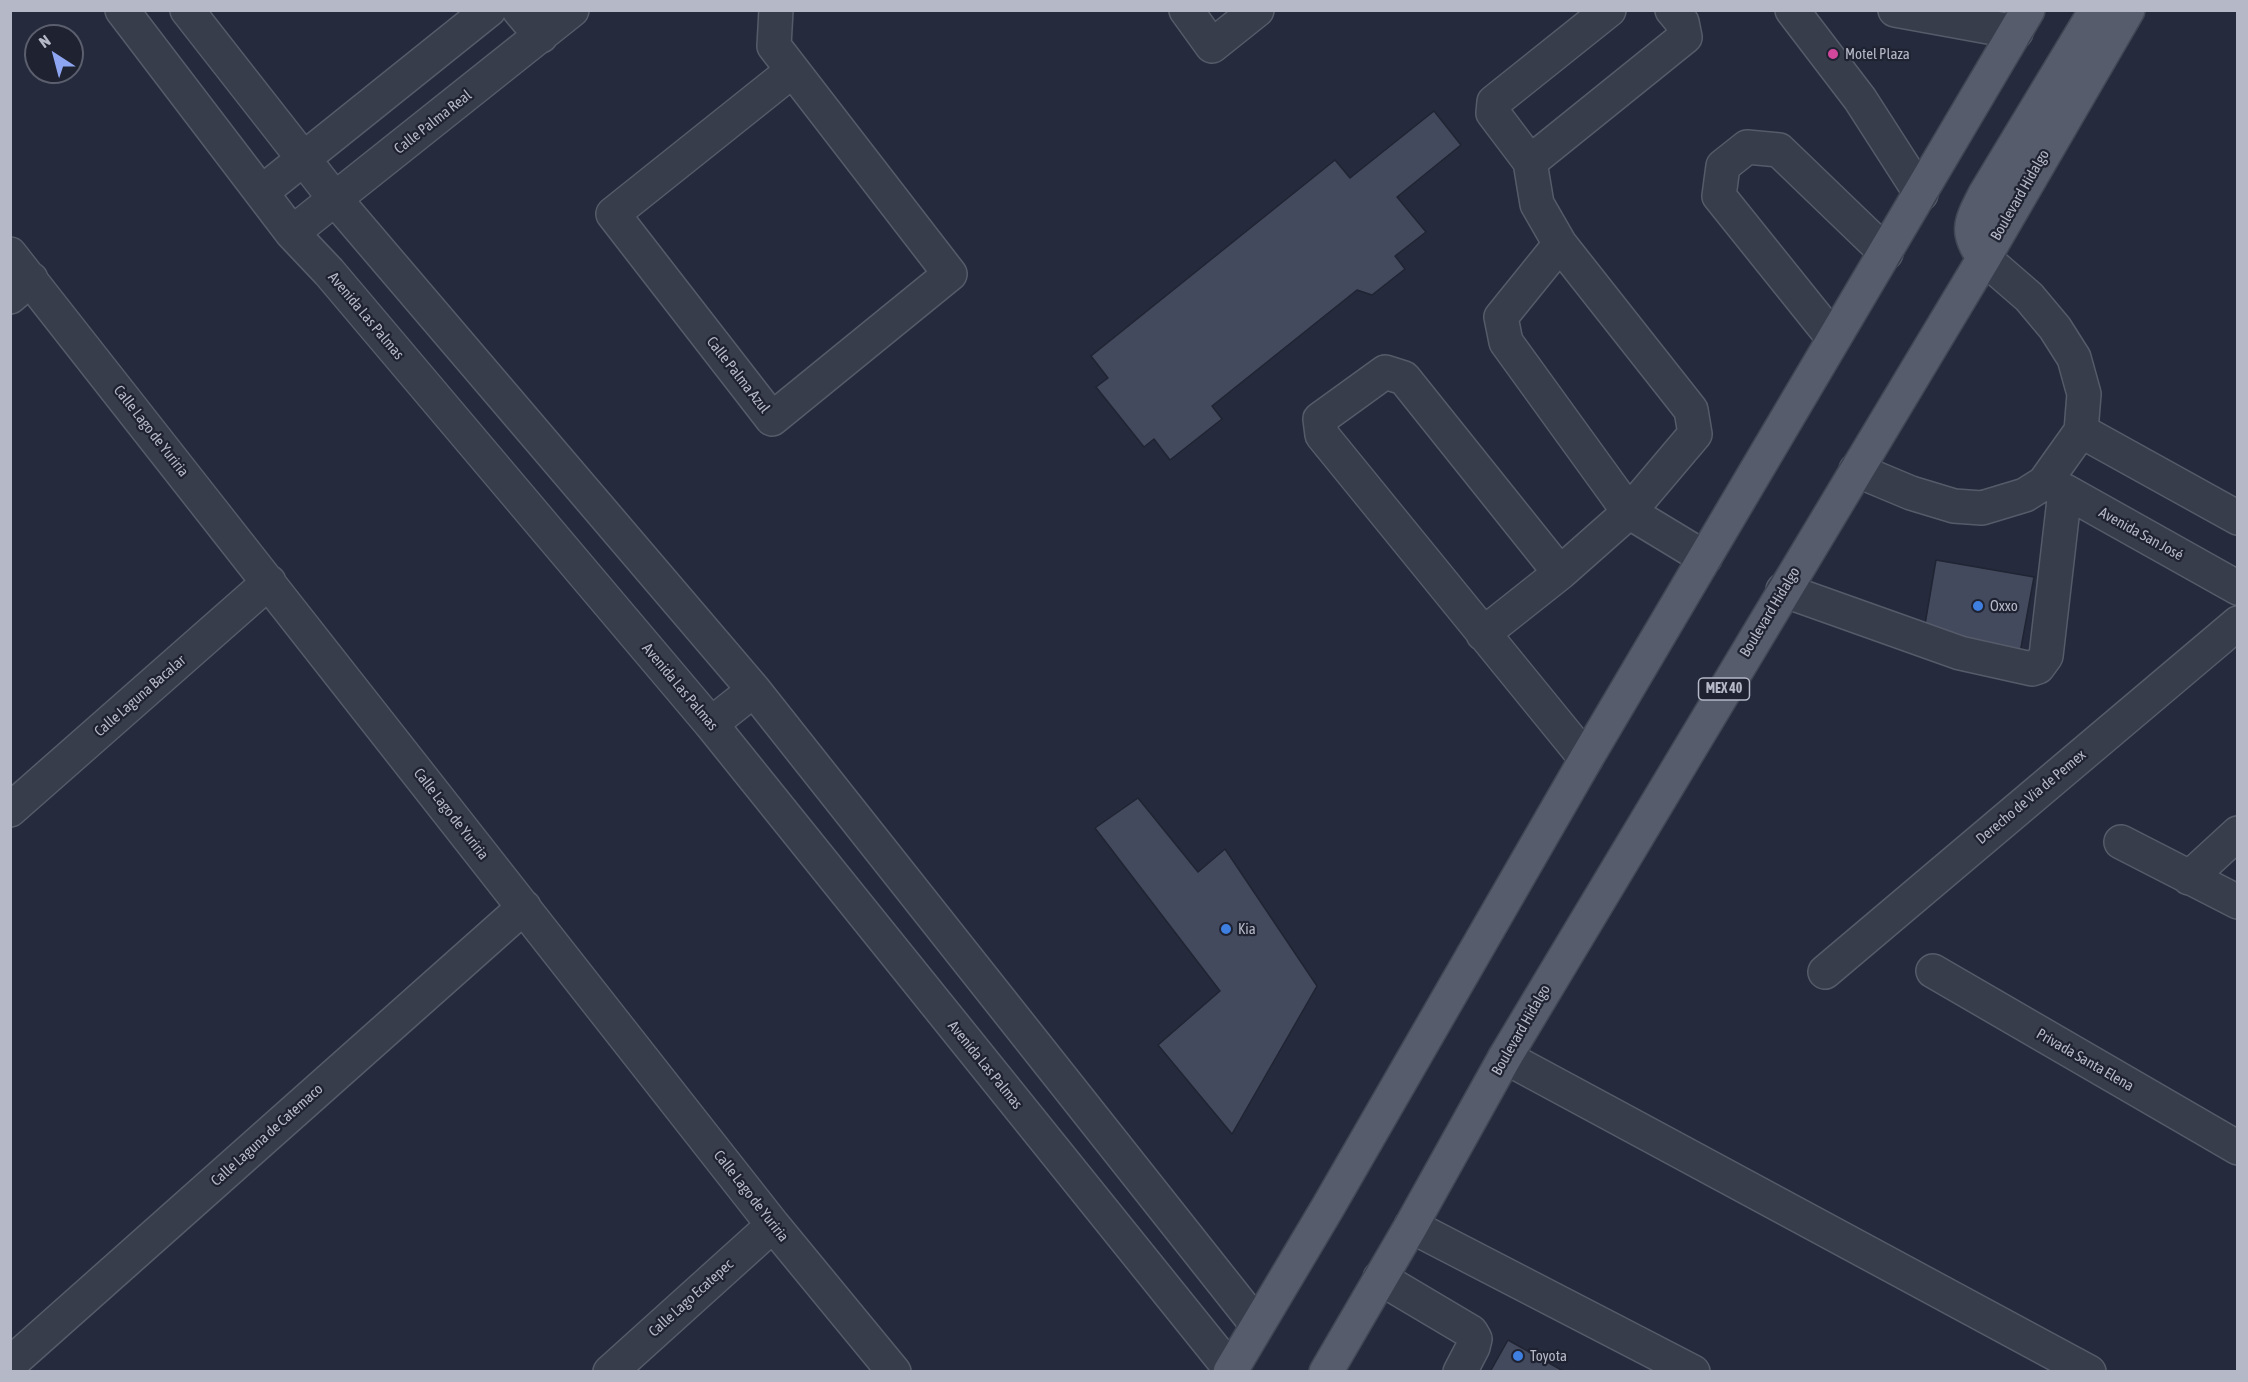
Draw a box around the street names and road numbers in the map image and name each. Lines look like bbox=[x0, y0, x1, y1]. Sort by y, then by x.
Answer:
street label: Calle Palma Real bbox=[391, 86, 475, 158]
street label: Boulevard Hidalgo bbox=[1987, 146, 2053, 244]
street label: Avenida Las Palmas bbox=[324, 269, 408, 363]
street label: Calle Palma Azul bbox=[703, 333, 773, 417]
street label: Calle Lago de Yuriria bbox=[110, 382, 192, 480]
street label: Avenida San José bbox=[2096, 503, 2186, 565]
street label: Boulevard Hidalgo bbox=[1736, 564, 1804, 660]
street label: Avenida Las Palmas bbox=[638, 640, 722, 734]
street label: Calle Laguna Bacalar bbox=[91, 651, 189, 741]
road number: MEX 40 bbox=[1698, 678, 1750, 700]
street label: Derecho de Via de Pemex bbox=[1973, 746, 2089, 848]
street label: Calle Lago de Yuriria bbox=[410, 765, 492, 863]
street label: Boulevard Hidalgo bbox=[1488, 981, 1554, 1079]
street label: Avenida Las Palmas bbox=[944, 1017, 1026, 1113]
street label: Privada Santa Elena bbox=[2033, 1025, 2137, 1095]
street label: Calle Laguna de Catemaco bbox=[207, 1080, 327, 1190]
street label: Calle Lago de Yuriria bbox=[710, 1147, 792, 1245]
street label: Calle Lago Ecatepec bbox=[645, 1255, 737, 1341]

